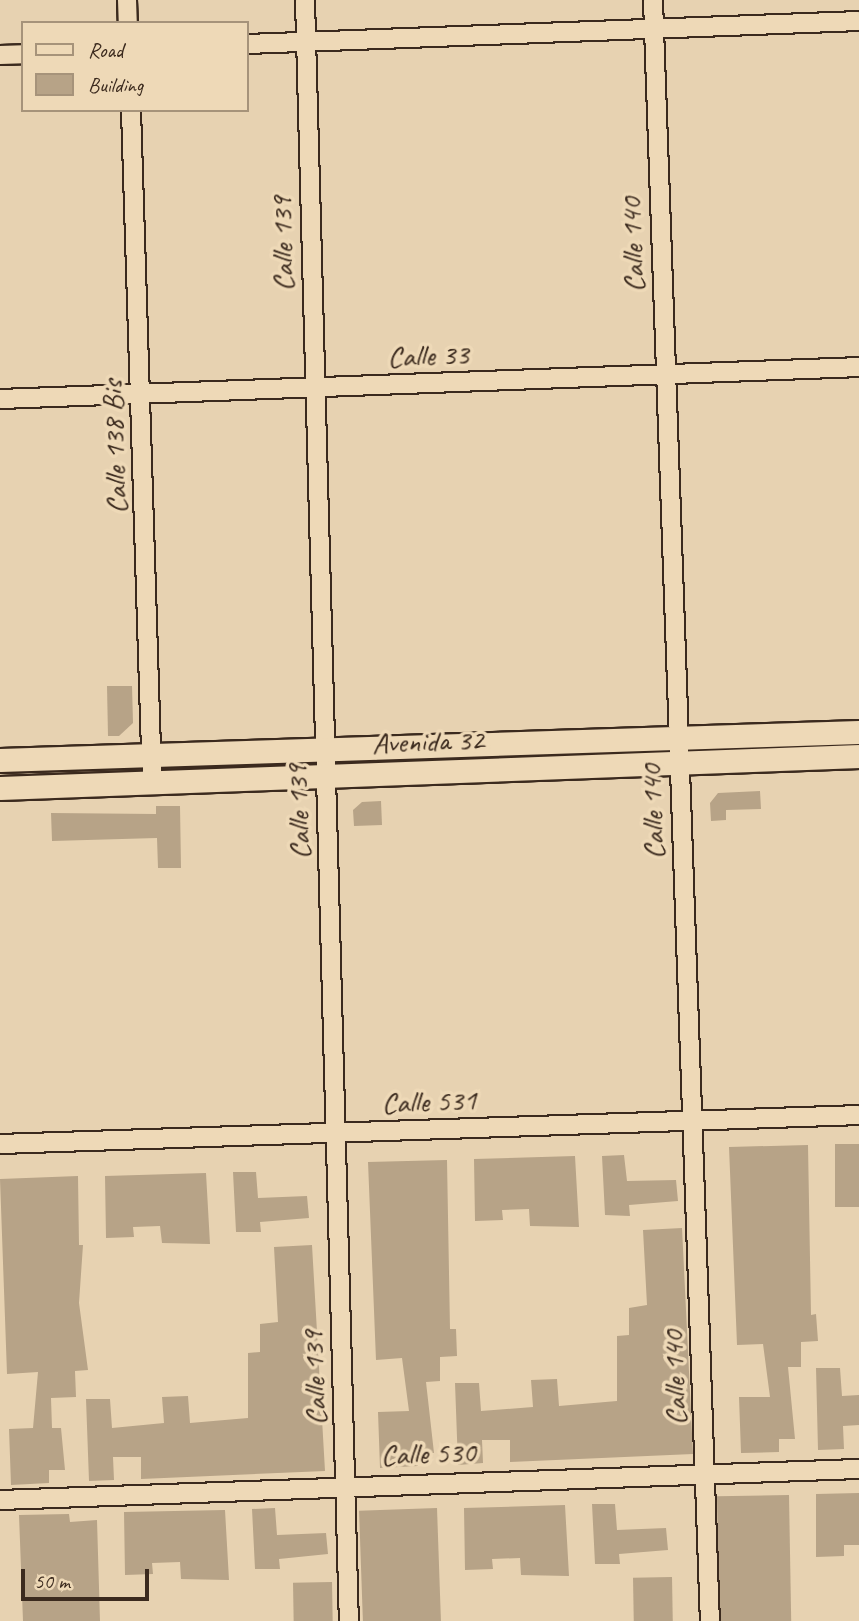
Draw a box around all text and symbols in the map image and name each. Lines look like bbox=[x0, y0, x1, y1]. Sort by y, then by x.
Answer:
legend bbox=[21, 21, 248, 112]
text: Road bbox=[88, 37, 123, 63]
text: Building bbox=[88, 72, 143, 98]
street label: Calle 139 bbox=[263, 196, 301, 292]
street label: Calle 140 bbox=[612, 197, 652, 293]
street label: Calle 33 bbox=[387, 336, 469, 374]
street label: Calle 138 Bis bbox=[94, 379, 134, 515]
street label: Avenida 32 bbox=[371, 721, 485, 761]
street label: Calle 139 bbox=[278, 764, 318, 860]
street label: Calle 140 bbox=[632, 764, 672, 860]
street label: Calle 531 bbox=[381, 1081, 477, 1121]
street label: Calle 139 bbox=[294, 1330, 334, 1426]
street label: Calle 140 bbox=[654, 1330, 694, 1426]
street label: Calle 530 bbox=[380, 1433, 476, 1473]
scale bar bbox=[24, 1554, 152, 1598]
text: 50 m bbox=[34, 1568, 70, 1594]

